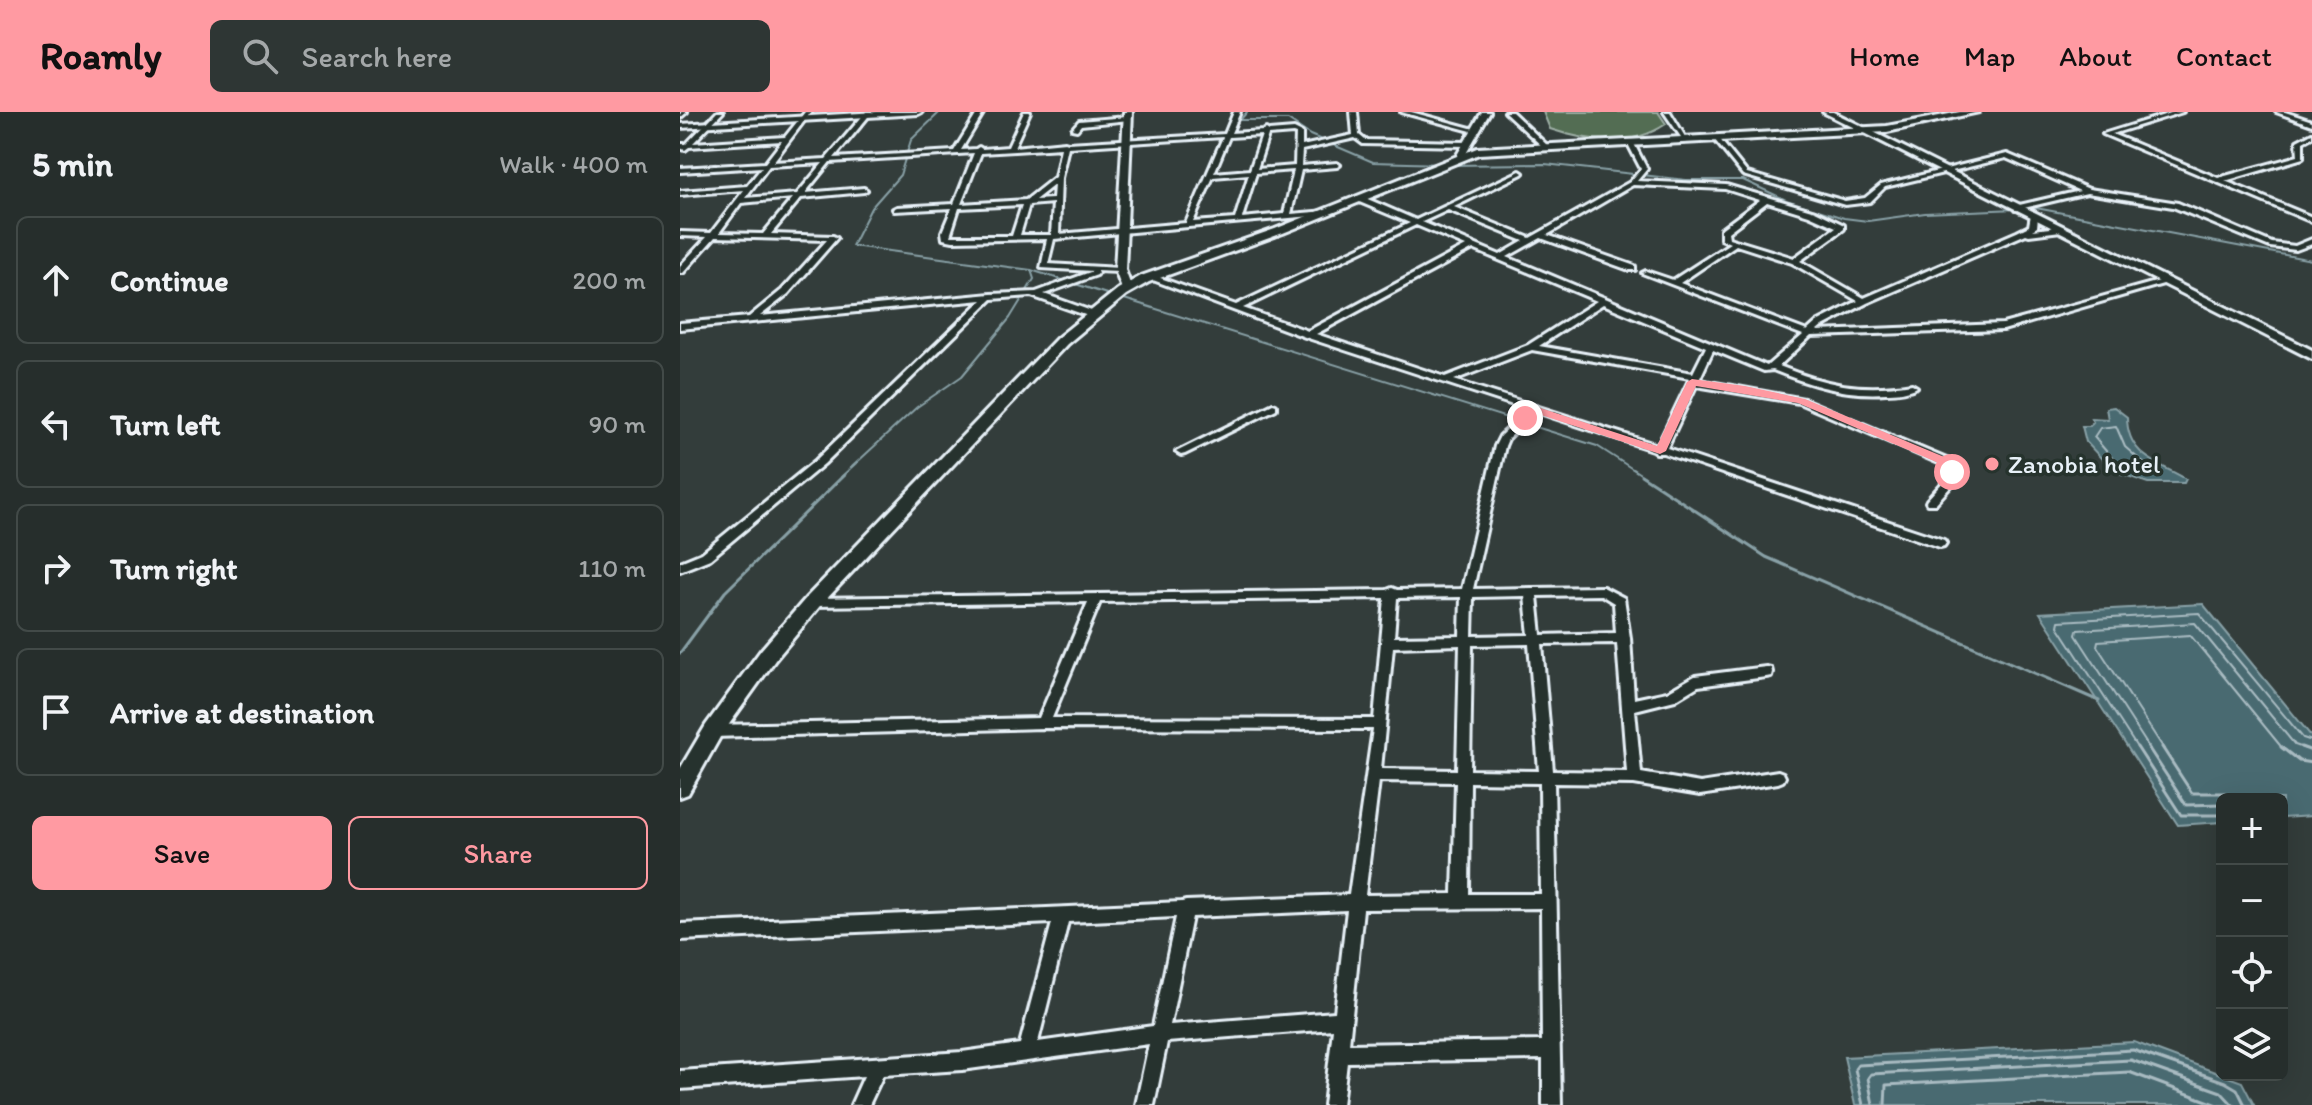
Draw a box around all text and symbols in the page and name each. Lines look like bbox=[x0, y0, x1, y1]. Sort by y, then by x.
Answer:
search box bbox=[210, 20, 770, 92]
text: Roamly bbox=[40, 33, 162, 79]
icon: search bbox=[238, 34, 282, 78]
text: Search here bbox=[302, 38, 452, 75]
text: Home bbox=[1849, 39, 1920, 73]
text: Map bbox=[1964, 39, 2015, 73]
text: About bbox=[2059, 39, 2132, 73]
text: Contact bbox=[2176, 39, 2272, 73]
text: 5 min bbox=[32, 144, 113, 185]
text: Walk · 400 m bbox=[499, 148, 648, 180]
icon: ahead bbox=[34, 258, 78, 302]
text: Continue bbox=[110, 262, 229, 299]
text: 200 m bbox=[573, 264, 646, 296]
route end bbox=[1507, 400, 1543, 436]
icon: left bbox=[34, 402, 78, 446]
text: Turn left bbox=[110, 406, 221, 443]
text: 90 m bbox=[589, 408, 646, 440]
place label: Zanobia hotel bbox=[2008, 448, 2160, 480]
route start bbox=[1934, 454, 1970, 490]
marker: Zanobia hotel bbox=[1983, 455, 2001, 473]
icon: right bbox=[34, 546, 78, 590]
text: Turn right bbox=[110, 550, 238, 587]
text: 110 m bbox=[578, 552, 646, 584]
icon: arrive bbox=[34, 690, 78, 734]
text: Arrive at destination bbox=[110, 694, 374, 731]
map controls bbox=[2216, 793, 2288, 1081]
button: + bbox=[2216, 793, 2288, 865]
button: Save bbox=[32, 816, 332, 890]
button: Share bbox=[348, 816, 648, 890]
button: − bbox=[2216, 865, 2288, 937]
button: locate bbox=[2216, 937, 2288, 1009]
button: layers bbox=[2216, 1009, 2288, 1081]

